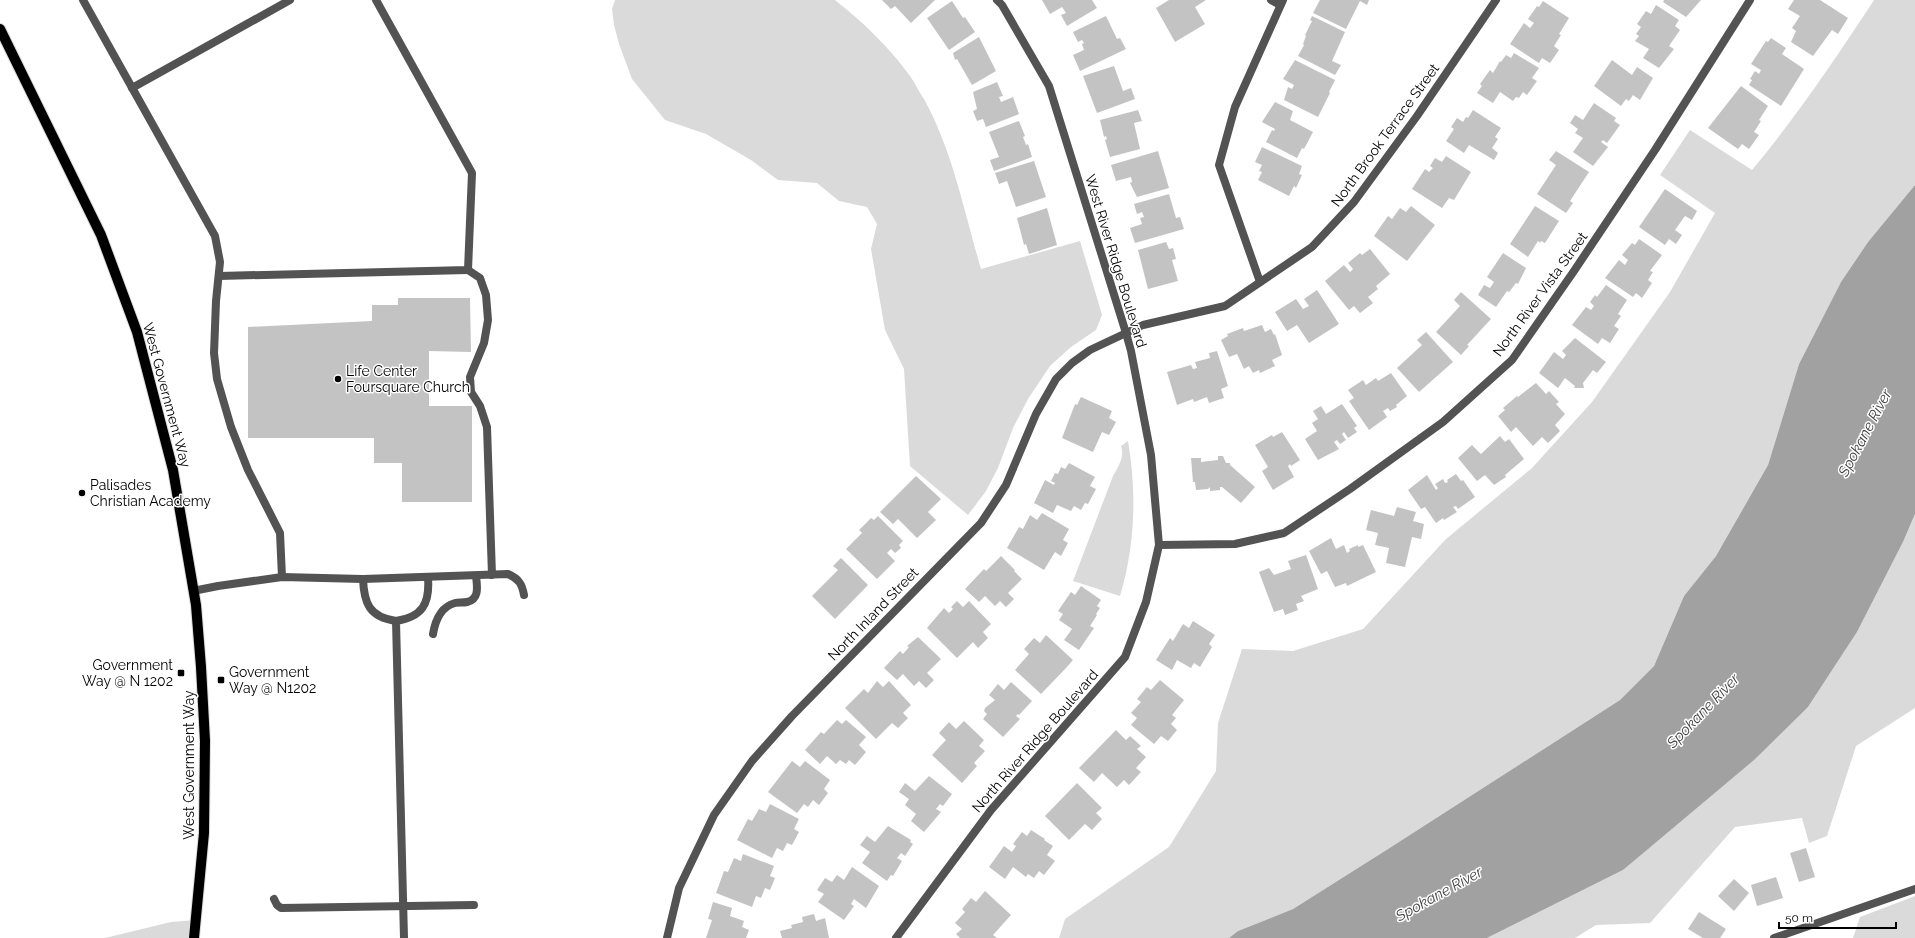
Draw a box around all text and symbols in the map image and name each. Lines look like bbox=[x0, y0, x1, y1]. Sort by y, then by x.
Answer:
street label: North Brook Terrace Street bbox=[1328, 60, 1442, 209]
street label: West River Ridge Boulevard bbox=[1082, 173, 1150, 349]
street label: North River Vista Street bbox=[1490, 229, 1591, 359]
street label: West Government Way bbox=[140, 321, 194, 470]
place label: Life Center Foursquare Church bbox=[346, 363, 470, 395]
marker: Life Center Foursquare Church bbox=[333, 374, 343, 384]
water label: Spokane River bbox=[1834, 386, 1896, 481]
place label: Palisades Christian Academy bbox=[90, 477, 211, 509]
marker: Palisades Christian Academy bbox=[77, 488, 87, 498]
street label: North Inland Street bbox=[825, 564, 922, 664]
place label: Government Way @ N 1202 bbox=[82, 657, 173, 689]
place label: Government Way @ N1202 bbox=[229, 664, 316, 696]
street label: North River Ridge Boulevard bbox=[969, 667, 1101, 815]
marker: Government Way @ N 1202 bbox=[176, 668, 186, 678]
water label: Spokane River bbox=[1662, 670, 1744, 753]
marker: Government Way @ N1202 bbox=[216, 675, 226, 685]
street label: West Government Way bbox=[181, 690, 197, 840]
water label: Spokane River bbox=[1392, 862, 1486, 926]
scale bar bbox=[1779, 904, 1896, 930]
text: 50 m bbox=[1785, 911, 1813, 925]

